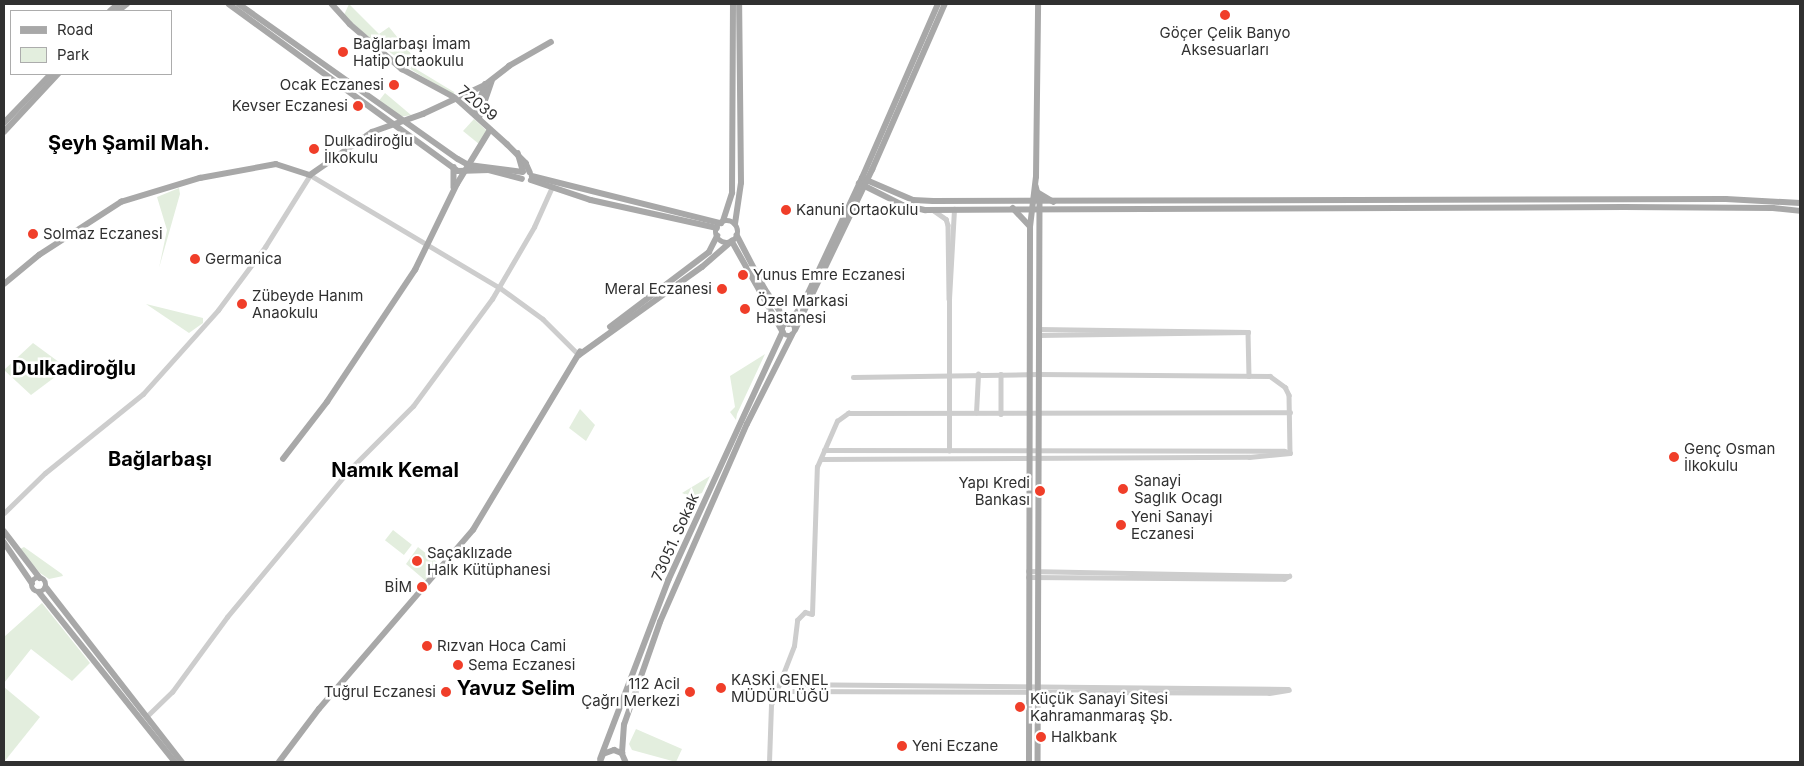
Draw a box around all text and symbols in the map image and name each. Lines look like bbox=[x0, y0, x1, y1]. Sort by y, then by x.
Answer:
marker: Göçer Çelik Banyo Aksesuarları bbox=[1219, 9, 1231, 21]
legend bbox=[10, 10, 172, 75]
text: Road bbox=[57, 20, 93, 39]
place label: Göçer Çelik Banyo Aksesuarları bbox=[1160, 23, 1290, 58]
place label: Bağlarbaşı İmam Hatip Ortaokulu bbox=[353, 34, 471, 69]
text: Park bbox=[57, 45, 89, 64]
marker: Bağlarbaşı İmam Hatip Ortaokulu bbox=[337, 46, 349, 58]
place label: Ocak Eczanesi bbox=[280, 76, 384, 94]
marker: Ocak Eczanesi bbox=[388, 79, 400, 91]
street label: 72039 bbox=[455, 81, 501, 125]
place label: Kevser Eczanesi bbox=[232, 97, 348, 115]
marker: Kevser Eczanesi bbox=[352, 100, 364, 112]
district label: Şeyh Şamil Mah. bbox=[48, 131, 210, 155]
place label: Dulkadiroğlu İlkokulu bbox=[324, 131, 413, 166]
marker: Dulkadiroğlu İlkokulu bbox=[308, 143, 320, 155]
place label: Kanuni Ortaokulu bbox=[796, 201, 918, 219]
marker: Kanuni Ortaokulu bbox=[780, 204, 792, 216]
place label: Solmaz Eczanesi bbox=[43, 225, 163, 243]
marker: Solmaz Eczanesi bbox=[27, 228, 39, 240]
place label: Germanica bbox=[205, 250, 282, 268]
marker: Germanica bbox=[189, 253, 201, 265]
place label: Yunus Emre Eczanesi bbox=[753, 266, 905, 284]
marker: Yunus Emre Eczanesi bbox=[737, 269, 749, 281]
place label: Meral Eczanesi bbox=[605, 280, 712, 298]
marker: Meral Eczanesi bbox=[716, 283, 728, 295]
place label: Zübeyde Hanım Anaokulu bbox=[252, 286, 363, 321]
place label: Özel Markasi Hastanesi bbox=[756, 291, 848, 326]
marker: Zübeyde Hanım Anaokulu bbox=[236, 298, 248, 310]
marker: Özel Markasi Hastanesi bbox=[738, 302, 752, 316]
district label: Dulkadiroğlu bbox=[12, 356, 136, 380]
place label: Genç Osman İlkokulu bbox=[1684, 439, 1775, 474]
district label: Bağlarbaşı bbox=[108, 447, 212, 471]
marker: Genç Osman İlkokulu bbox=[1668, 451, 1680, 463]
district label: Namık Kemal bbox=[331, 458, 459, 482]
place label: Sanayi Saglık Ocagı bbox=[1134, 471, 1222, 506]
place label: Yapı Kredi Bankası bbox=[958, 473, 1030, 508]
marker: Sanayi Saglık Ocagı bbox=[1116, 482, 1130, 496]
marker: Yapı Kredi Bankası bbox=[1034, 485, 1046, 497]
street label: 73051. Sokak bbox=[648, 490, 702, 584]
place label: Yeni Sanayi Eczanesi bbox=[1131, 507, 1213, 542]
marker: Yeni Sanayi Eczanesi bbox=[1115, 519, 1127, 531]
place label: Saçaklızade Halk Kütüphanesi bbox=[427, 543, 551, 578]
marker: Saçaklızade Halk Kütüphanesi bbox=[411, 555, 423, 567]
place label: BİM bbox=[385, 578, 412, 596]
marker: BİM bbox=[416, 581, 428, 593]
place label: Rızvan Hoca Cami bbox=[437, 637, 566, 655]
marker: Rızvan Hoca Cami bbox=[421, 640, 433, 652]
place label: Sema Eczanesi bbox=[468, 656, 575, 674]
marker: Sema Eczanesi bbox=[452, 659, 464, 671]
place label: KASKİ GENEL MÜDÜRLÜĞÜ bbox=[731, 670, 829, 705]
place label: 112 Acil Çağrı Merkezi bbox=[581, 674, 680, 709]
district label: Yavuz Selim bbox=[457, 676, 575, 700]
marker: KASKİ GENEL MÜDÜRLÜĞÜ bbox=[715, 682, 727, 694]
place label: Tuğrul Eczanesi bbox=[324, 683, 436, 701]
marker: Tuğrul Eczanesi bbox=[440, 686, 452, 698]
marker: 112 Acil Çağrı Merkezi bbox=[684, 686, 696, 698]
place label: Küçük Sanayi Sitesi Kahramanmaraş Şb. bbox=[1030, 689, 1173, 724]
marker: Küçük Sanayi Sitesi Kahramanmaraş Şb. bbox=[1014, 701, 1026, 713]
place label: Halkbank bbox=[1051, 728, 1117, 746]
marker: Halkbank bbox=[1035, 731, 1047, 743]
place label: Yeni Eczane bbox=[912, 737, 998, 755]
marker: Yeni Eczane bbox=[896, 740, 908, 752]

